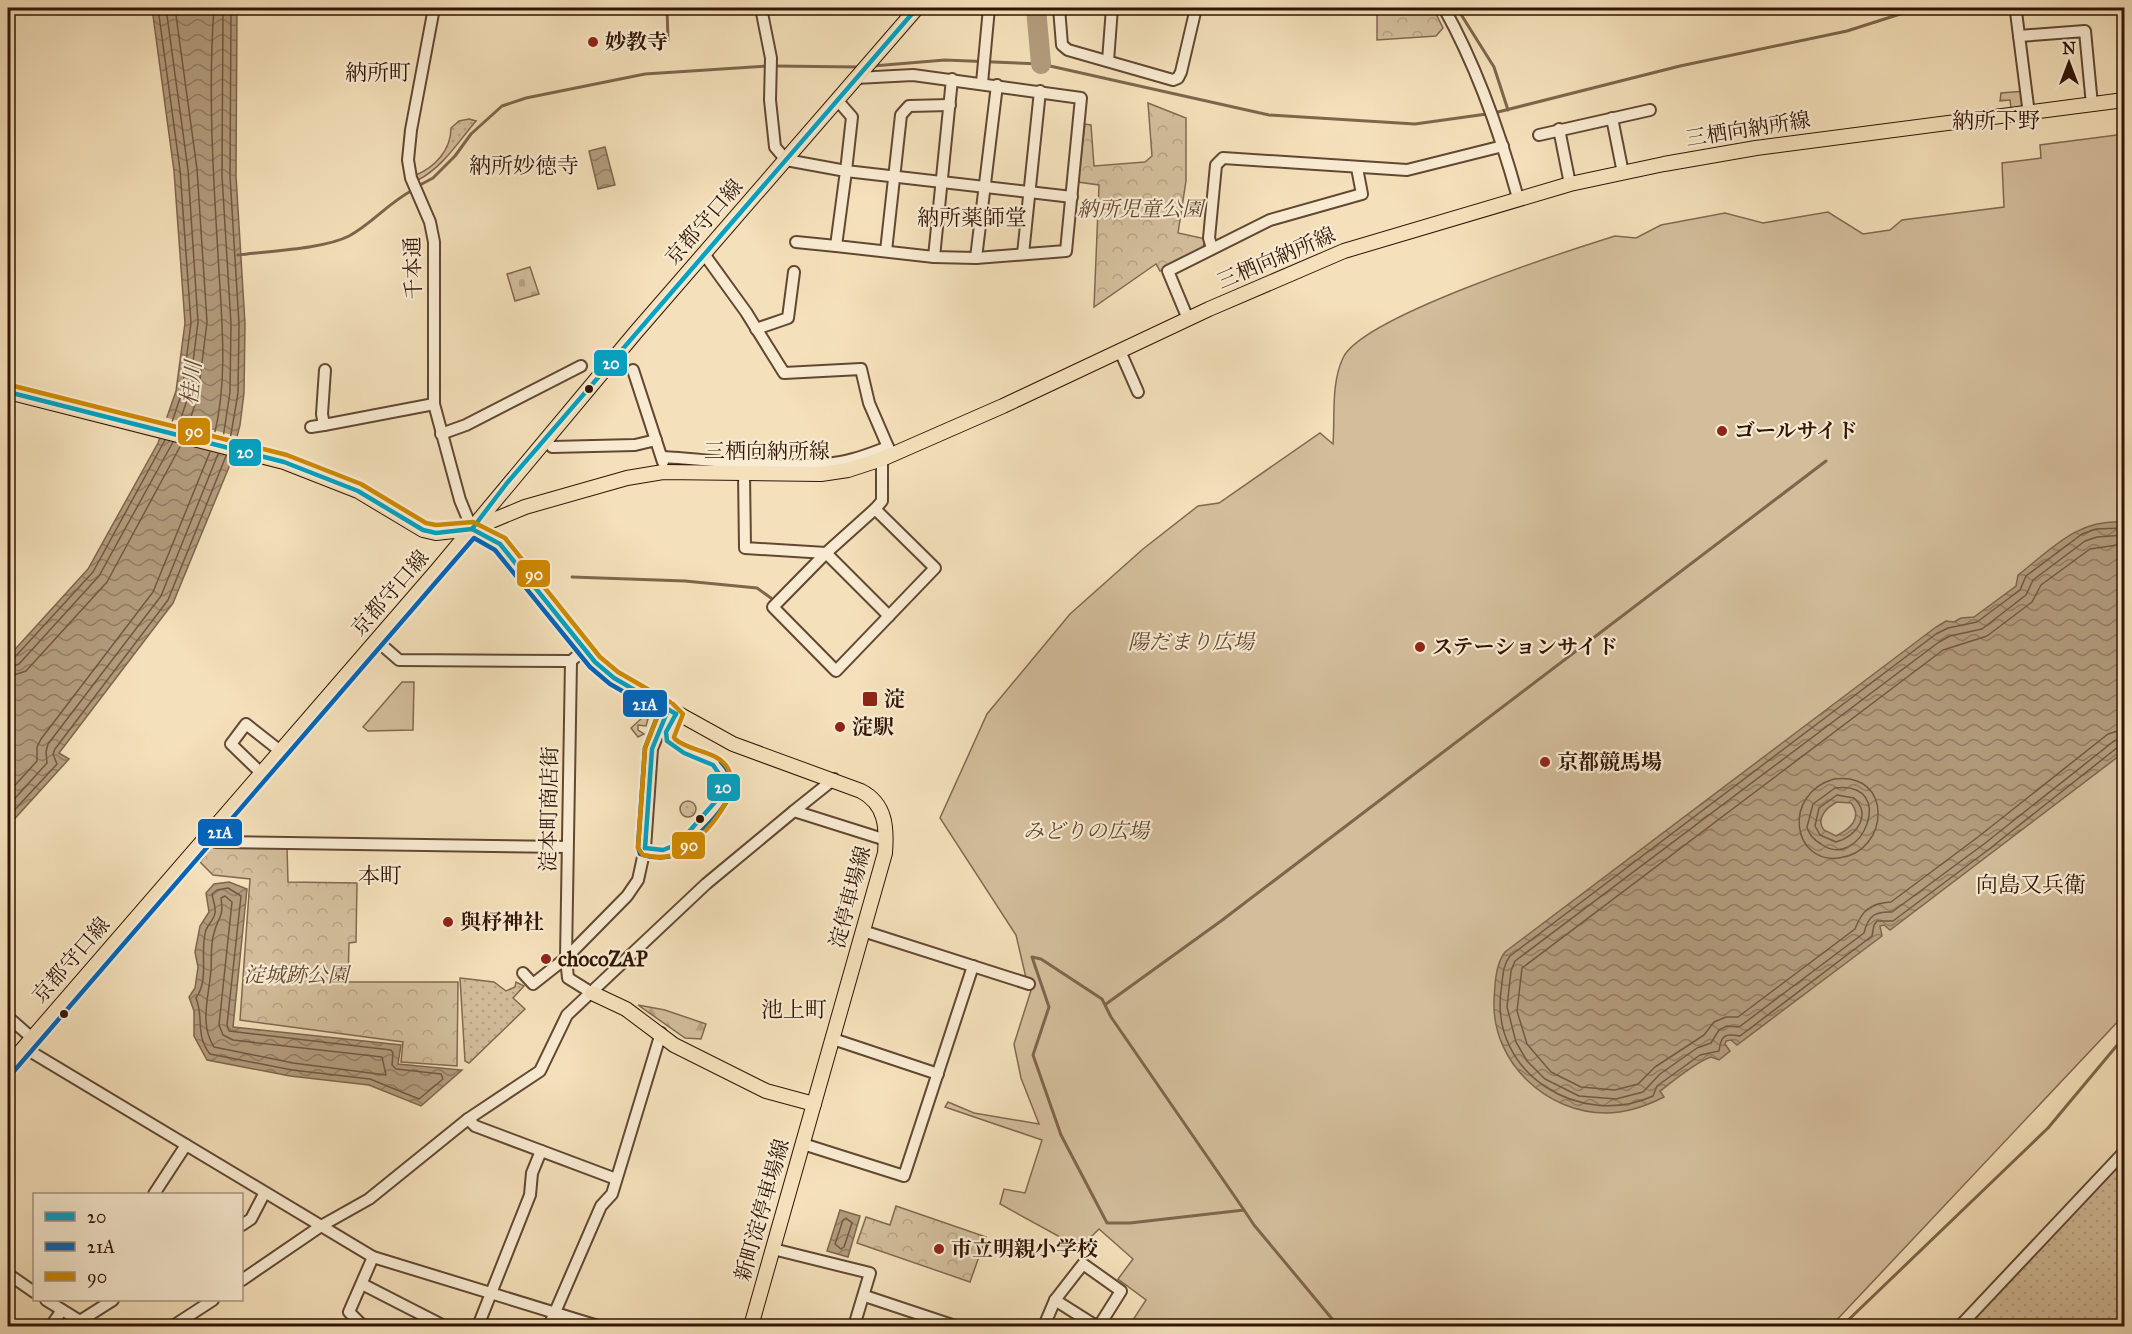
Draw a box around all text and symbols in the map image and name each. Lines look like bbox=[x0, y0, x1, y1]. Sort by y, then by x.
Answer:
place label: 妙教寺 bbox=[605, 29, 668, 55]
north arrow bbox=[2039, 33, 2099, 93]
marker: 妙教寺 bbox=[586, 35, 600, 49]
text: N bbox=[2062, 39, 2076, 58]
district label: 納所町 bbox=[345, 59, 411, 86]
street label: 三栖向納所線 bbox=[1684, 106, 1812, 152]
district label: 納所下野 bbox=[1952, 107, 2040, 134]
district label: 納所妙徳寺 bbox=[469, 152, 579, 179]
street label: 京都守口線 bbox=[660, 174, 748, 270]
park label: 納所児童公園 bbox=[1077, 196, 1206, 222]
district label: 納所薬師堂 bbox=[917, 204, 1027, 231]
street label: 三栖向納所線 bbox=[1213, 221, 1339, 295]
street label: 千本通 bbox=[399, 236, 427, 300]
line badge: 20 bbox=[593, 349, 628, 377]
text: 20 bbox=[602, 354, 620, 373]
water label: 桂川 bbox=[175, 358, 207, 406]
unlabelled marker bbox=[583, 383, 595, 395]
line badge: 90 bbox=[177, 417, 211, 446]
place label: ゴールサイド bbox=[1734, 418, 1858, 444]
text: 90 bbox=[185, 422, 203, 442]
marker: ゴールサイド bbox=[1715, 424, 1729, 438]
line badge: 20 bbox=[228, 438, 262, 467]
street label: 三栖向納所線 bbox=[704, 438, 830, 464]
text: 20 bbox=[236, 443, 254, 462]
street label: 京都守口線 bbox=[346, 545, 434, 641]
line badge: 90 bbox=[516, 559, 551, 588]
text: 90 bbox=[525, 565, 543, 585]
park label: 陽だまり広場 bbox=[1128, 629, 1256, 655]
place label: ステーションサイド bbox=[1432, 634, 1618, 660]
marker: ステーションサイド bbox=[1413, 640, 1427, 654]
place label: 淀 bbox=[884, 686, 905, 712]
line badge: 21A bbox=[622, 689, 668, 718]
marker: 淀 bbox=[861, 690, 879, 708]
text: 21A bbox=[633, 695, 658, 714]
place label: 淀駅 bbox=[852, 714, 894, 740]
marker: 淀駅 bbox=[833, 720, 847, 734]
street label: 淀本町商店街 bbox=[535, 746, 563, 872]
place label: 京都競馬場 bbox=[1557, 749, 1662, 775]
marker: 京都競馬場 bbox=[1538, 755, 1552, 769]
line badge: 20 bbox=[706, 773, 741, 802]
text: 20 bbox=[714, 778, 732, 797]
unlabelled marker bbox=[694, 813, 706, 825]
line badge: 21A bbox=[197, 818, 243, 847]
park label: みどりの広場 bbox=[1023, 818, 1151, 844]
text: 21A bbox=[208, 823, 233, 842]
line badge: 90 bbox=[671, 831, 706, 860]
text: 90 bbox=[680, 836, 698, 856]
street label: 淀停車場線 bbox=[824, 843, 876, 951]
district label: 本町 bbox=[358, 862, 402, 889]
district label: 向島又兵衛 bbox=[1976, 871, 2086, 898]
place label: 與杼神社 bbox=[460, 909, 544, 935]
street label: 京都守口線 bbox=[27, 912, 115, 1008]
marker: 與杼神社 bbox=[441, 915, 455, 929]
place label: chocoZAP bbox=[558, 946, 648, 972]
marker: chocoZAP bbox=[539, 952, 553, 966]
park label: 淀城跡公園 bbox=[244, 962, 351, 988]
district label: 池上町 bbox=[761, 996, 827, 1023]
unlabelled marker bbox=[58, 1008, 70, 1020]
street label: 新町淀停車場線 bbox=[729, 1136, 795, 1284]
legend bbox=[33, 1193, 243, 1301]
text: 20 bbox=[87, 1206, 106, 1228]
text: 21A bbox=[87, 1236, 115, 1258]
place label: 市立明親小学校 bbox=[951, 1236, 1098, 1262]
marker: 市立明親小学校 bbox=[932, 1242, 946, 1256]
text: 90 bbox=[87, 1266, 107, 1288]

